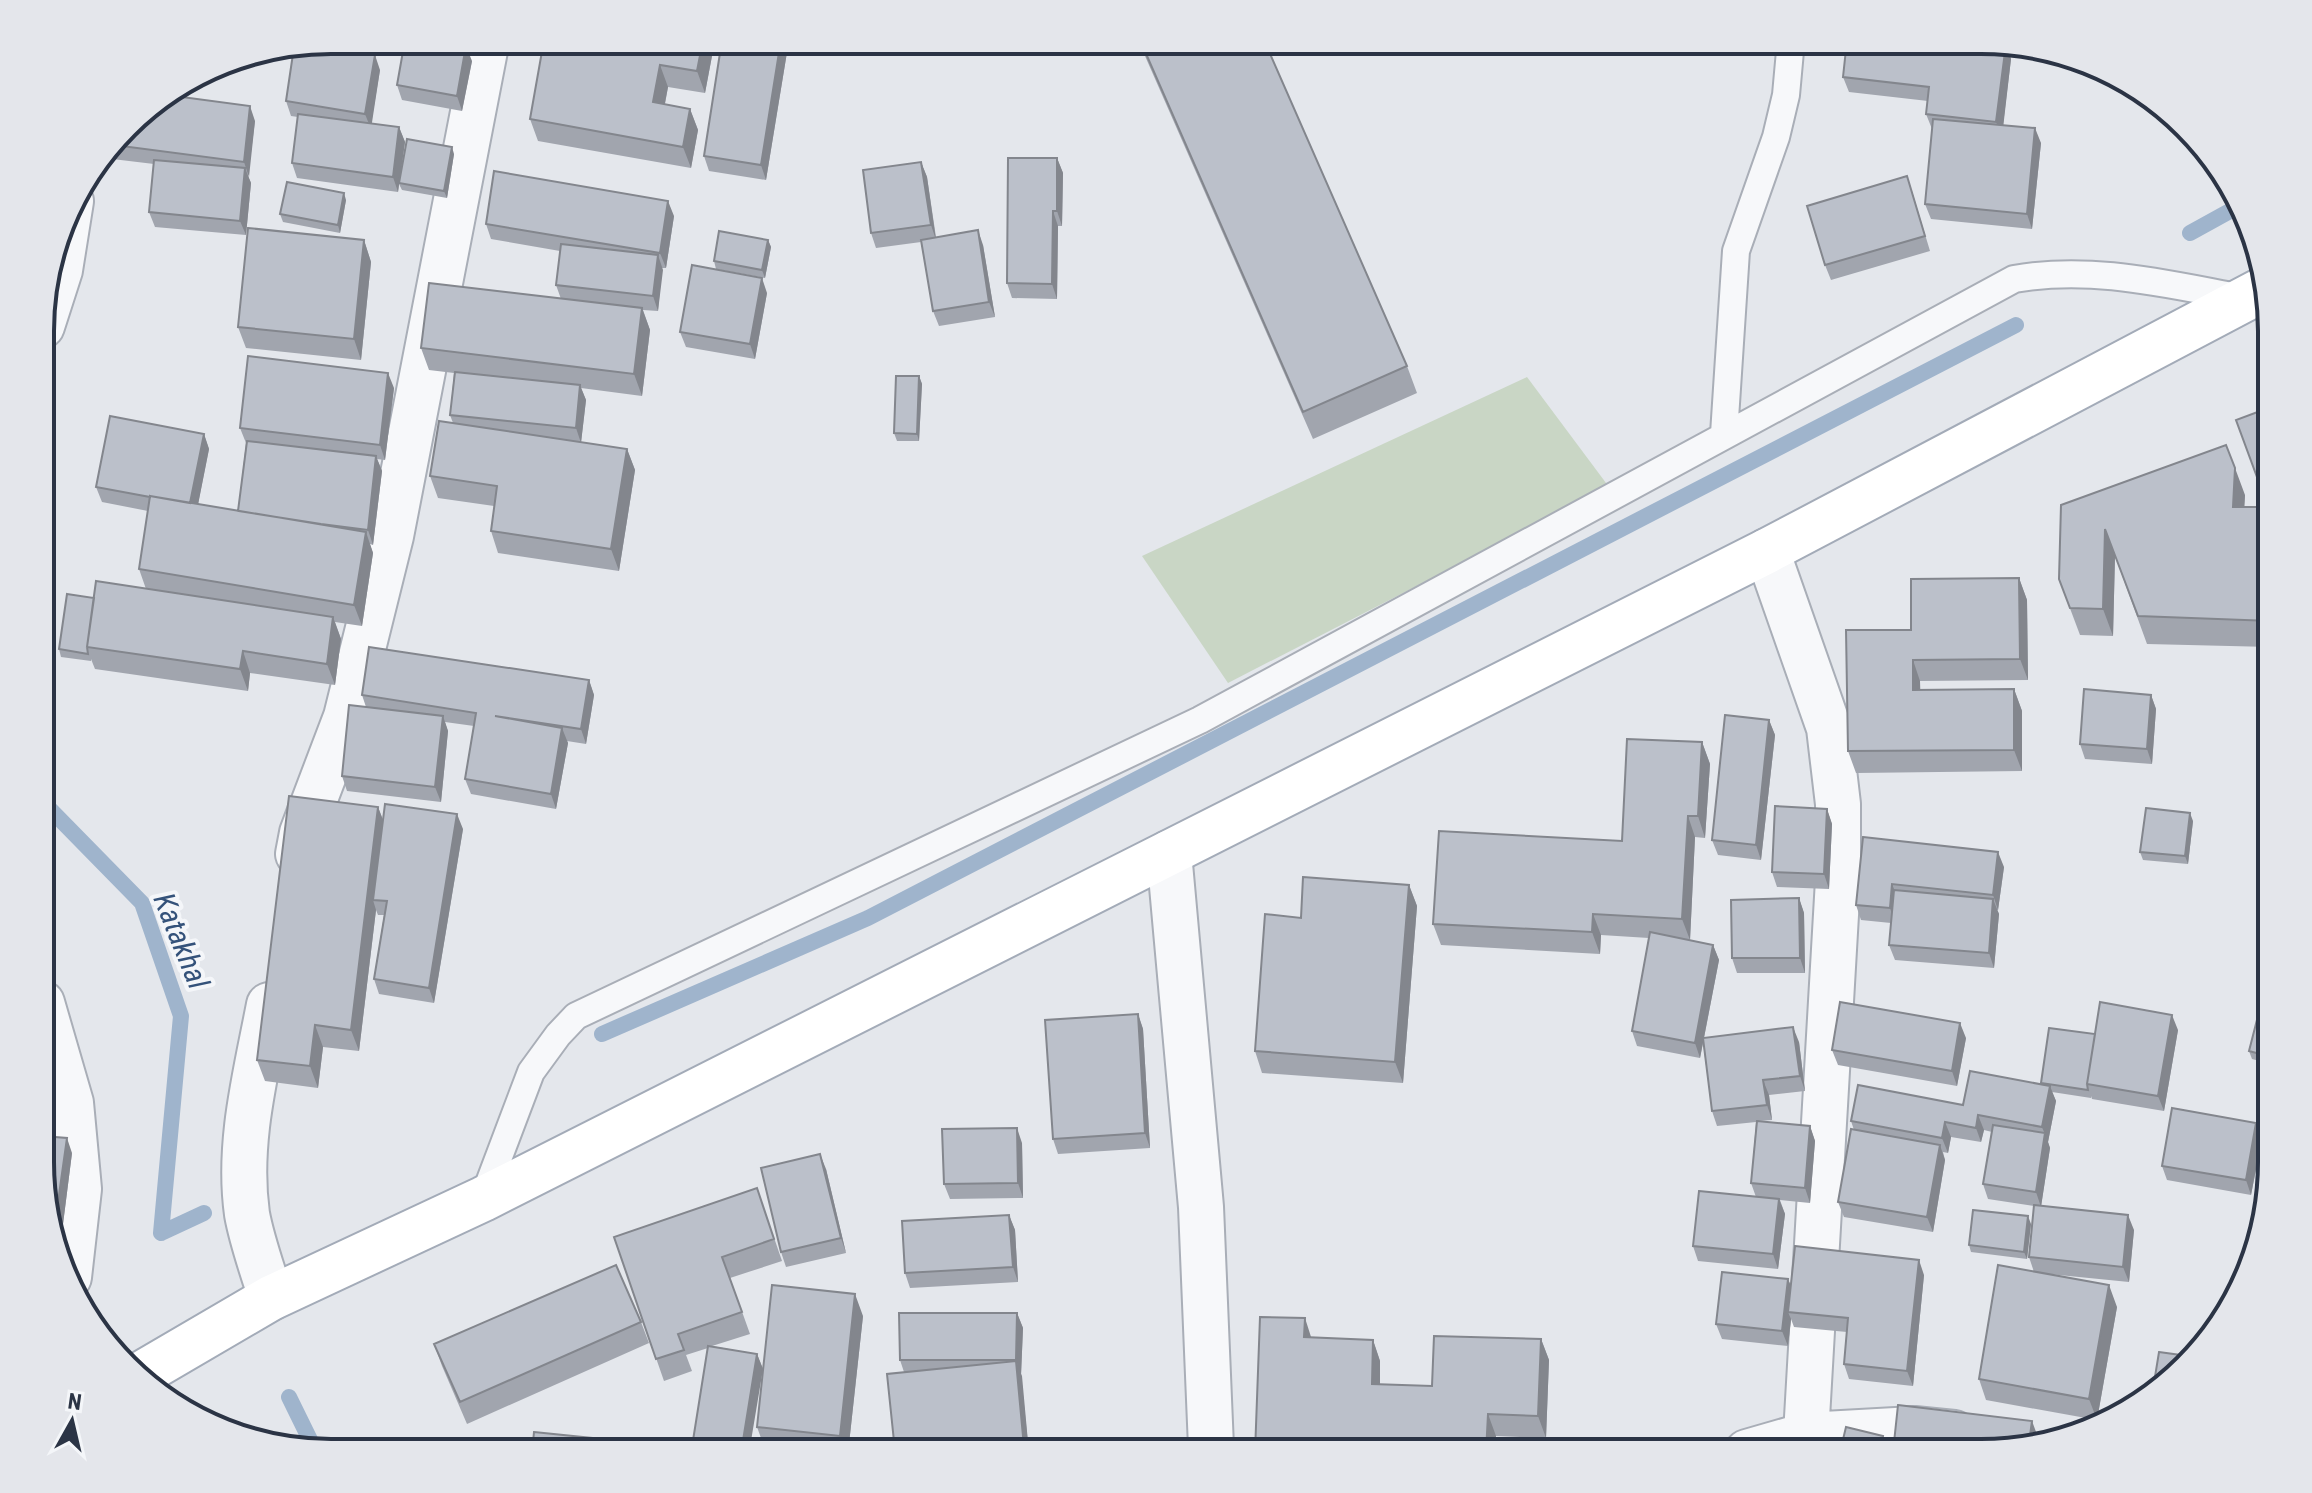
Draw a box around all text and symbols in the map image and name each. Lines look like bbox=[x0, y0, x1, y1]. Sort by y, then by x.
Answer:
water label: Katakhal bbox=[146, 888, 217, 994]
north arrow bbox=[32, 1381, 112, 1461]
text: N bbox=[66, 1388, 83, 1415]

